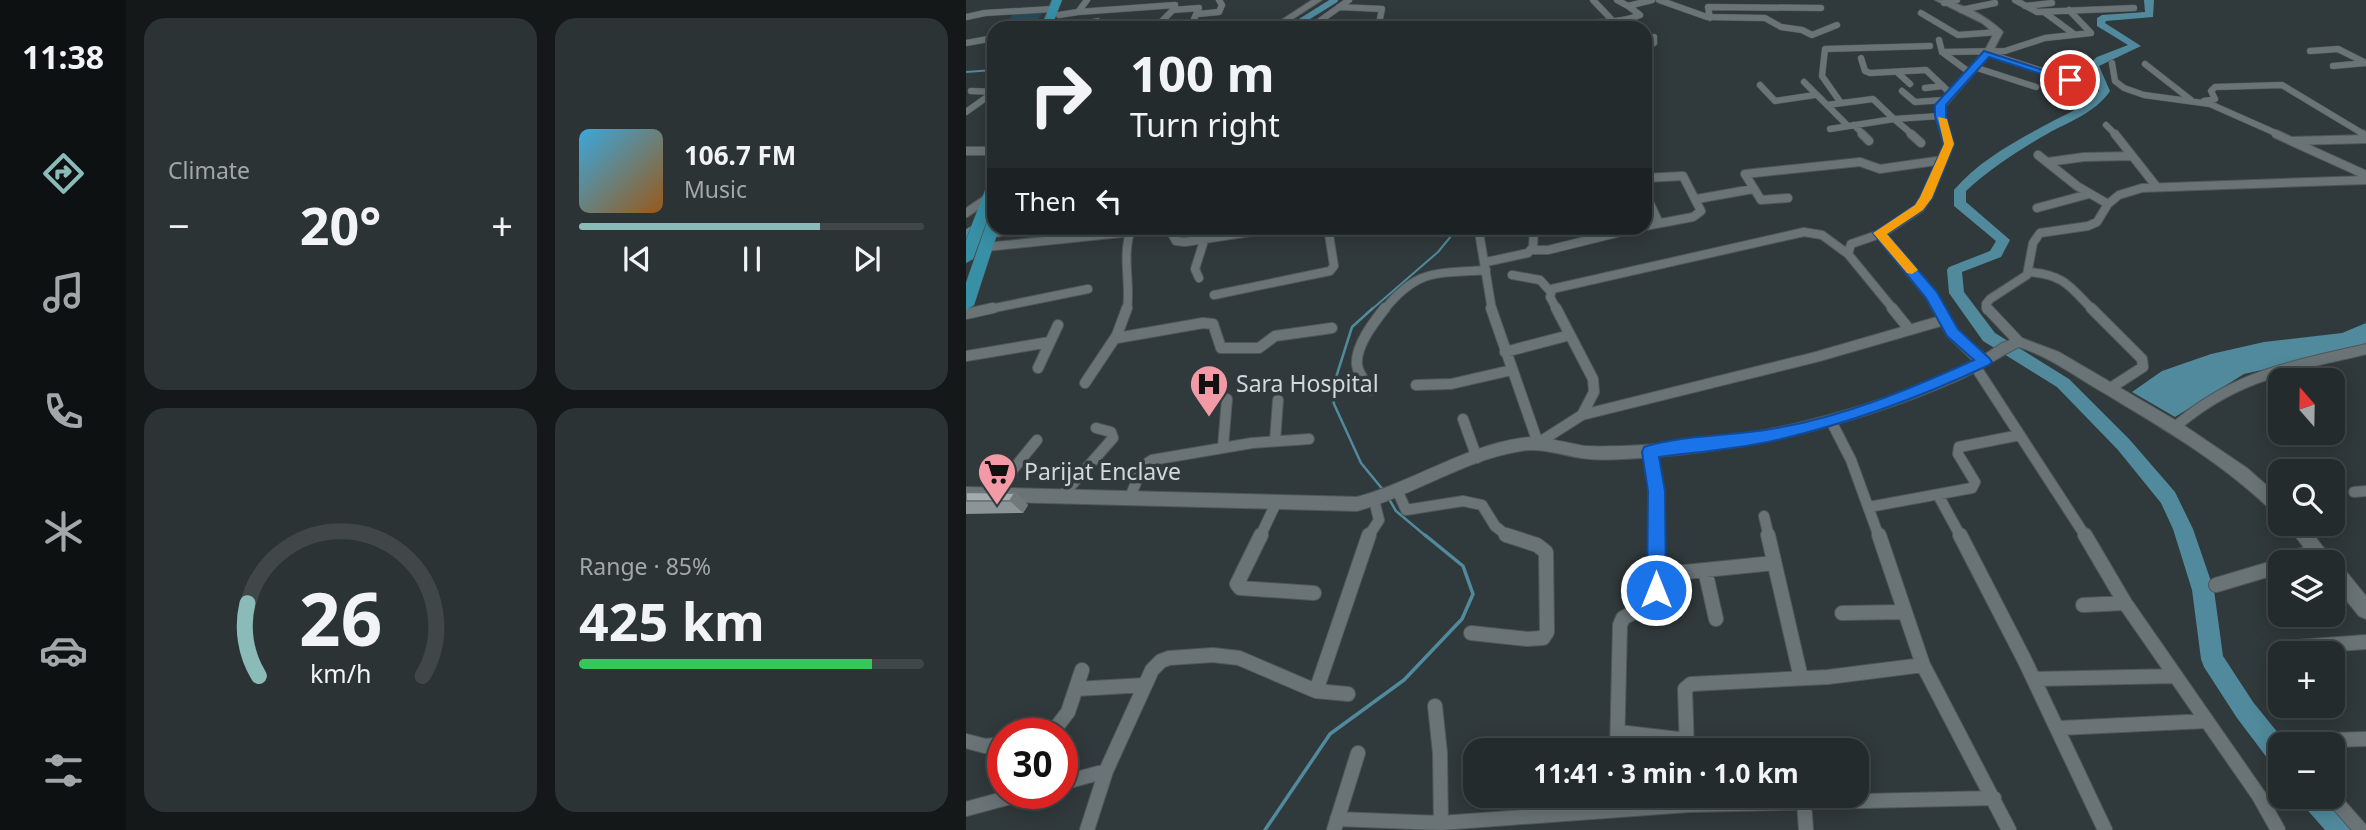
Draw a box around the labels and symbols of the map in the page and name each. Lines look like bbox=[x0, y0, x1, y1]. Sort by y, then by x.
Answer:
pin bbox=[2040, 50, 2100, 110]
hospital icon: Sara Hospital bbox=[1188, 363, 1230, 418]
place label: Sara Hospital bbox=[1236, 367, 1379, 399]
north arrow bbox=[2268, 368, 2345, 444]
supermarket icon: Parijat Enclave bbox=[976, 451, 1018, 506]
place label: Parijat Enclave bbox=[1024, 455, 1181, 487]
position arrow bbox=[1619, 553, 1693, 627]
speed limit sign: 30 bbox=[987, 718, 1078, 809]

